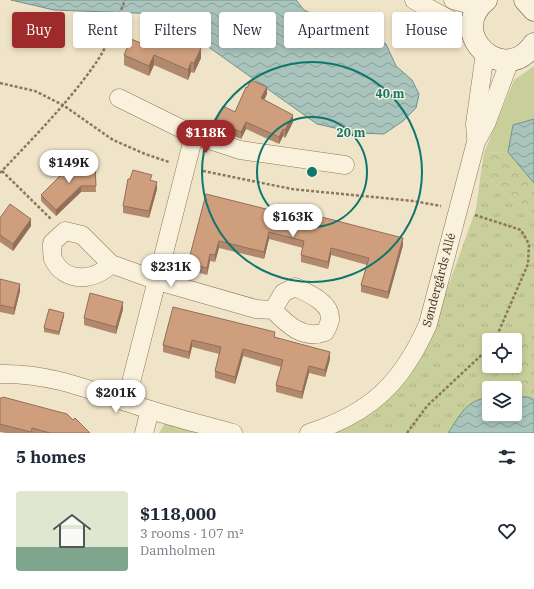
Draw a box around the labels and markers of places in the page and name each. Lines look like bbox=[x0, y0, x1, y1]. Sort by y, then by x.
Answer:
pin: $118K bbox=[178, 120, 234, 154]
pin: $149K bbox=[41, 150, 97, 184]
centre of rings bbox=[305, 165, 319, 179]
pin: $163K bbox=[265, 204, 321, 238]
pin: $231K bbox=[143, 254, 199, 288]
pin: $201K bbox=[88, 380, 144, 414]

